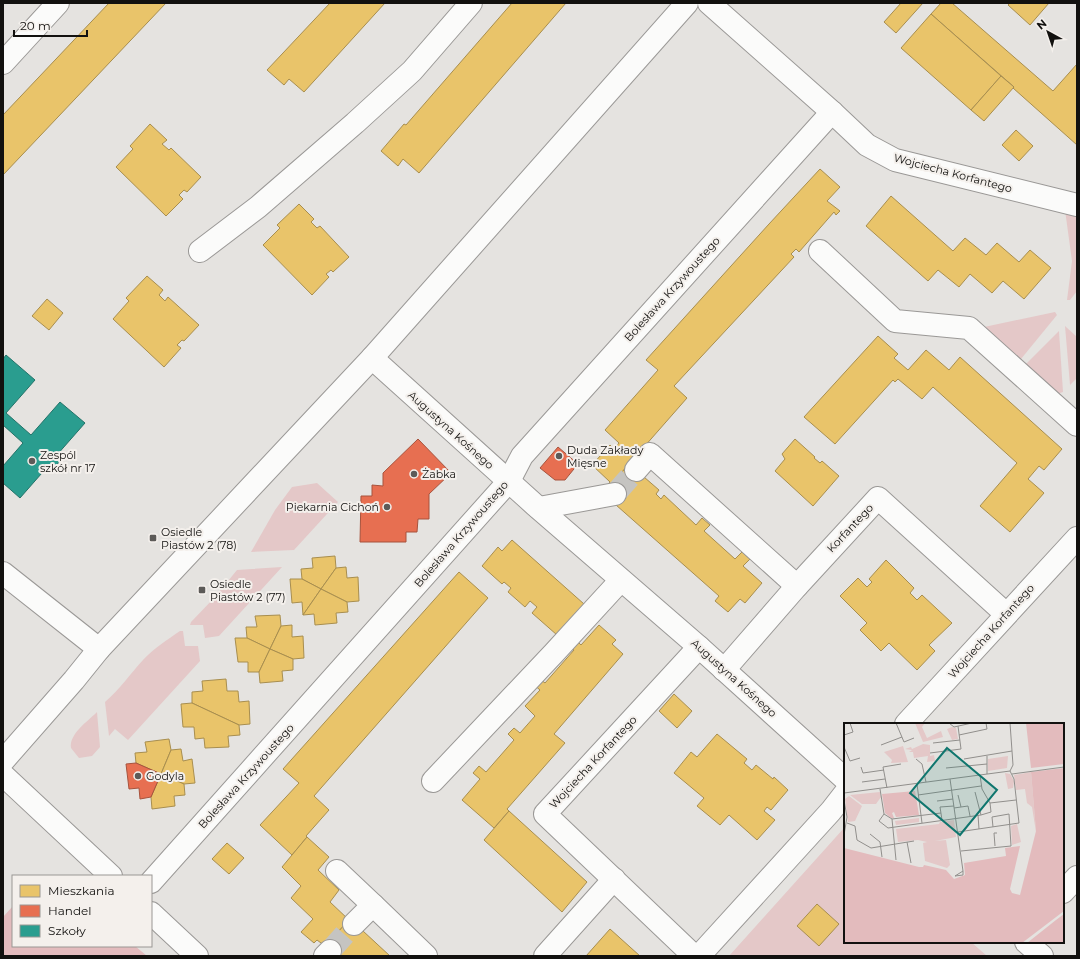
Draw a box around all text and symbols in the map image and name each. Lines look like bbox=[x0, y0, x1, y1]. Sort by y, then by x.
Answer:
scale bar bbox=[14, 12, 87, 38]
north arrow bbox=[1028, 12, 1068, 52]
text: N bbox=[1034, 16, 1049, 33]
text: 20 m bbox=[20, 18, 51, 33]
street label: Wojciecha Korfantego bbox=[892, 150, 1014, 196]
street label: Bolesława Krzywoustego bbox=[621, 234, 723, 344]
street label: Augustyna Kośnego bbox=[405, 388, 497, 472]
place label: Duda Zakłady Mięsne bbox=[567, 443, 644, 470]
place label: Zespól szkół nr 17 bbox=[40, 448, 95, 475]
marker: Duda Zakłady Mięsne bbox=[554, 451, 564, 461]
marker: Zespól szkół nr 17 bbox=[27, 456, 37, 466]
place label: Żabka bbox=[422, 467, 456, 481]
marker: Żabka bbox=[409, 469, 419, 479]
street label: Bolesława Krzywoustego bbox=[411, 478, 511, 590]
place label: Piekarnia Cichoń bbox=[286, 500, 379, 514]
street label: Korfantego bbox=[824, 501, 876, 555]
marker: Piekarnia Cichoń bbox=[382, 502, 392, 512]
place label: Osiedle Piastów 2 (78) bbox=[161, 525, 237, 552]
marker: Osiedle Piastów 2 (78) bbox=[148, 533, 158, 543]
place label: Osiedle Piastów 2 (77) bbox=[210, 577, 286, 604]
street label: Wojciecha Korfantego bbox=[945, 581, 1037, 681]
marker: Osiedle Piastów 2 (77) bbox=[197, 585, 207, 595]
street label: Augustyna Kośnego bbox=[688, 636, 780, 720]
street label: Wojciecha Korfantego bbox=[546, 713, 640, 811]
street label: Bolesława Krzywoustego bbox=[195, 721, 297, 831]
inset map bbox=[844, 723, 1064, 943]
place label: Godyla bbox=[146, 769, 184, 783]
marker: Godyla bbox=[133, 771, 143, 781]
legend bbox=[12, 875, 152, 947]
text: Mieszkania bbox=[48, 883, 114, 898]
text: Handel bbox=[48, 903, 92, 918]
text: Szkoły bbox=[48, 923, 86, 938]

